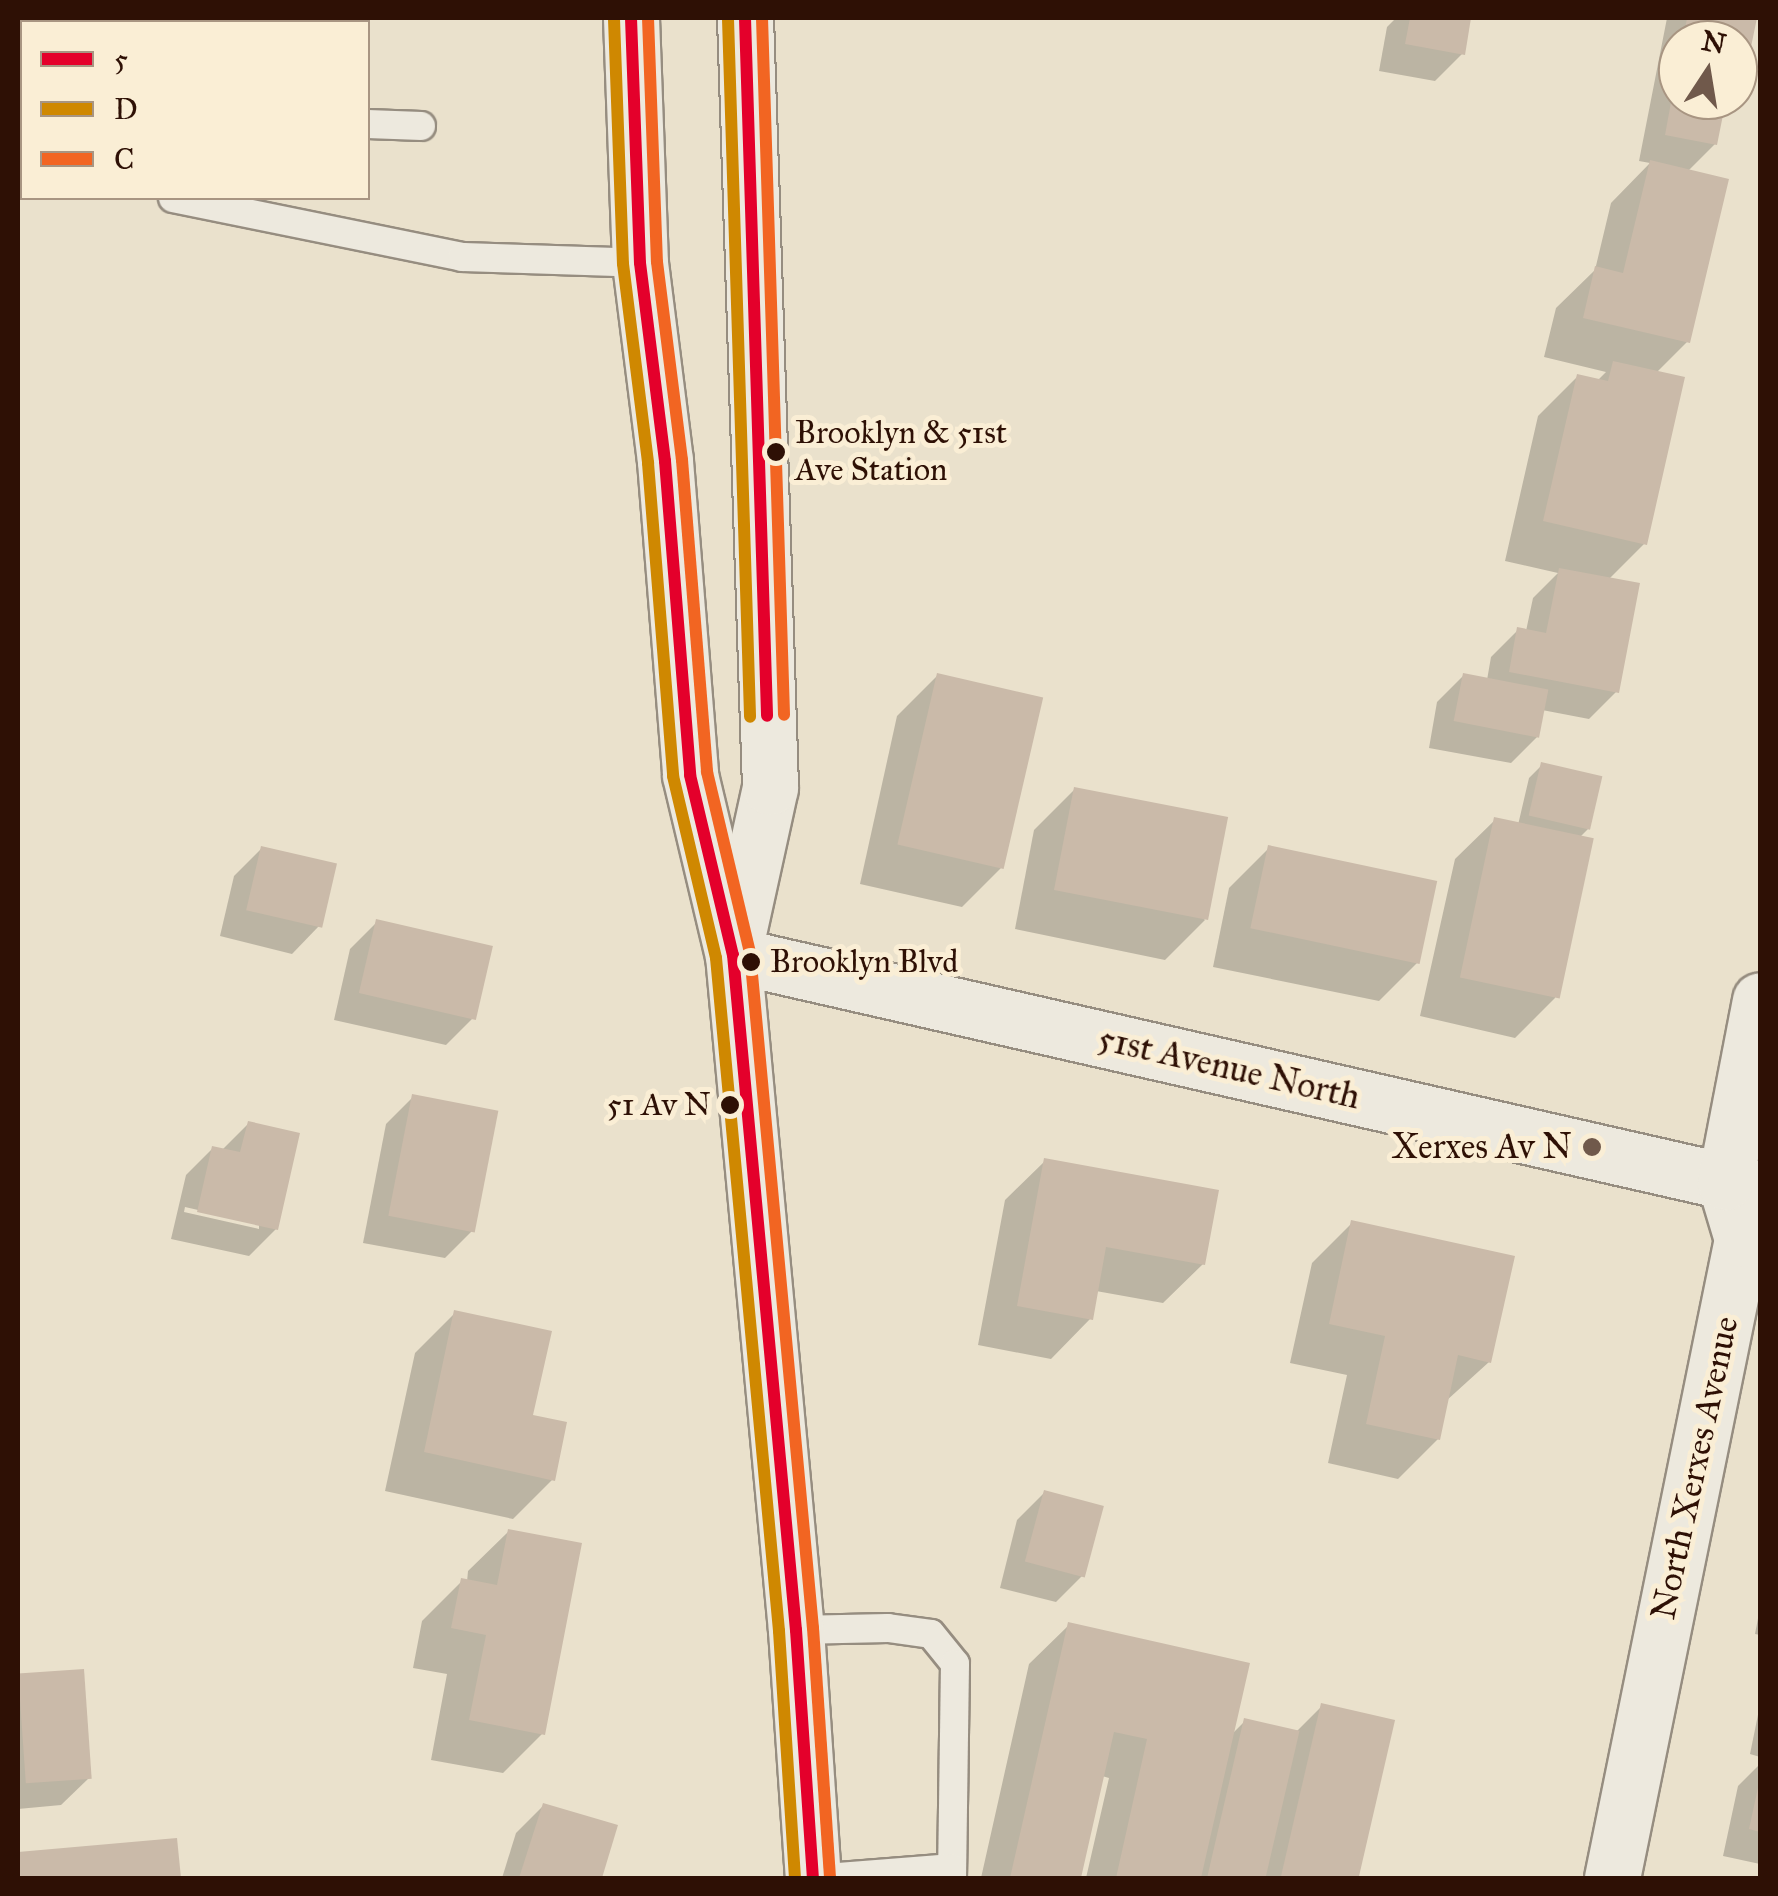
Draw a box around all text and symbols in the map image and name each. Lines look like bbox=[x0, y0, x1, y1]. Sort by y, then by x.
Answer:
legend bbox=[20, 20, 370, 200]
north arrow bbox=[1658, 20, 1758, 120]
text: N bbox=[1699, 23, 1729, 62]
text: 5 bbox=[114, 41, 128, 77]
text: D bbox=[114, 91, 138, 127]
text: C bbox=[114, 141, 134, 177]
place label: Brooklyn & 51st Ave Station bbox=[795, 415, 1007, 490]
marker: Brooklyn & 51st Ave Station bbox=[766, 442, 786, 462]
place label: Brooklyn Blvd bbox=[770, 943, 958, 981]
marker: Brooklyn Blvd bbox=[741, 952, 761, 972]
street label: 51st Avenue North bbox=[1094, 1017, 1364, 1119]
place label: 51 Av N bbox=[607, 1086, 711, 1124]
marker: 51 Av N bbox=[720, 1095, 740, 1115]
place label: Xerxes Av N bbox=[1392, 1126, 1572, 1168]
marker: Xerxes Av N bbox=[1581, 1136, 1603, 1158]
street label: North Xerxes Avenue bbox=[1642, 1313, 1748, 1623]

